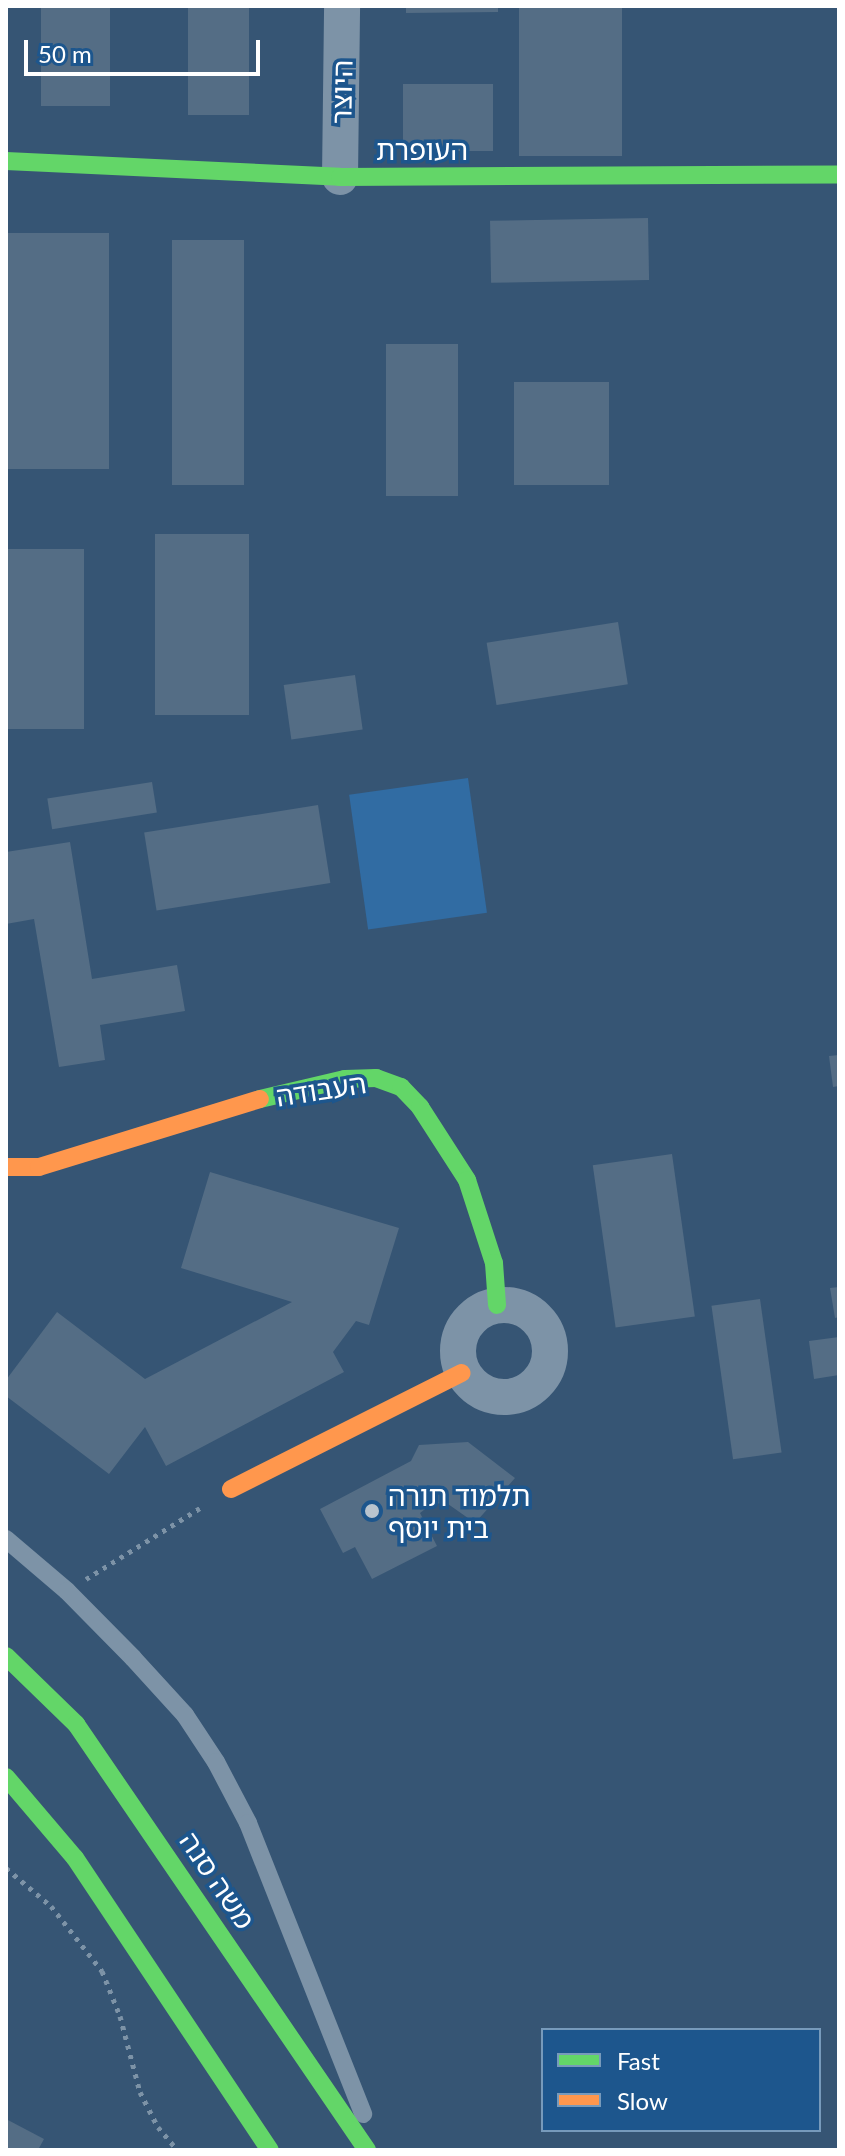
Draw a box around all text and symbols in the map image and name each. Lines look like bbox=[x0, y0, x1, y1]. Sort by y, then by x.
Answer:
scale bar bbox=[28, 24, 264, 74]
text: 50 m bbox=[38, 39, 92, 68]
street label: היוצר bbox=[324, 59, 358, 125]
street label: העופרת bbox=[376, 132, 468, 166]
street label: העבודה bbox=[274, 1065, 368, 1113]
place label: תלמוד תורה בית יוסף bbox=[388, 1478, 530, 1544]
marker: תלמוד תורה בית יוסף bbox=[363, 1502, 381, 1520]
street label: משה סנה bbox=[173, 1825, 263, 1935]
legend bbox=[541, 2028, 821, 2132]
text: Fast bbox=[617, 2046, 660, 2075]
text: Slow bbox=[617, 2086, 668, 2115]

